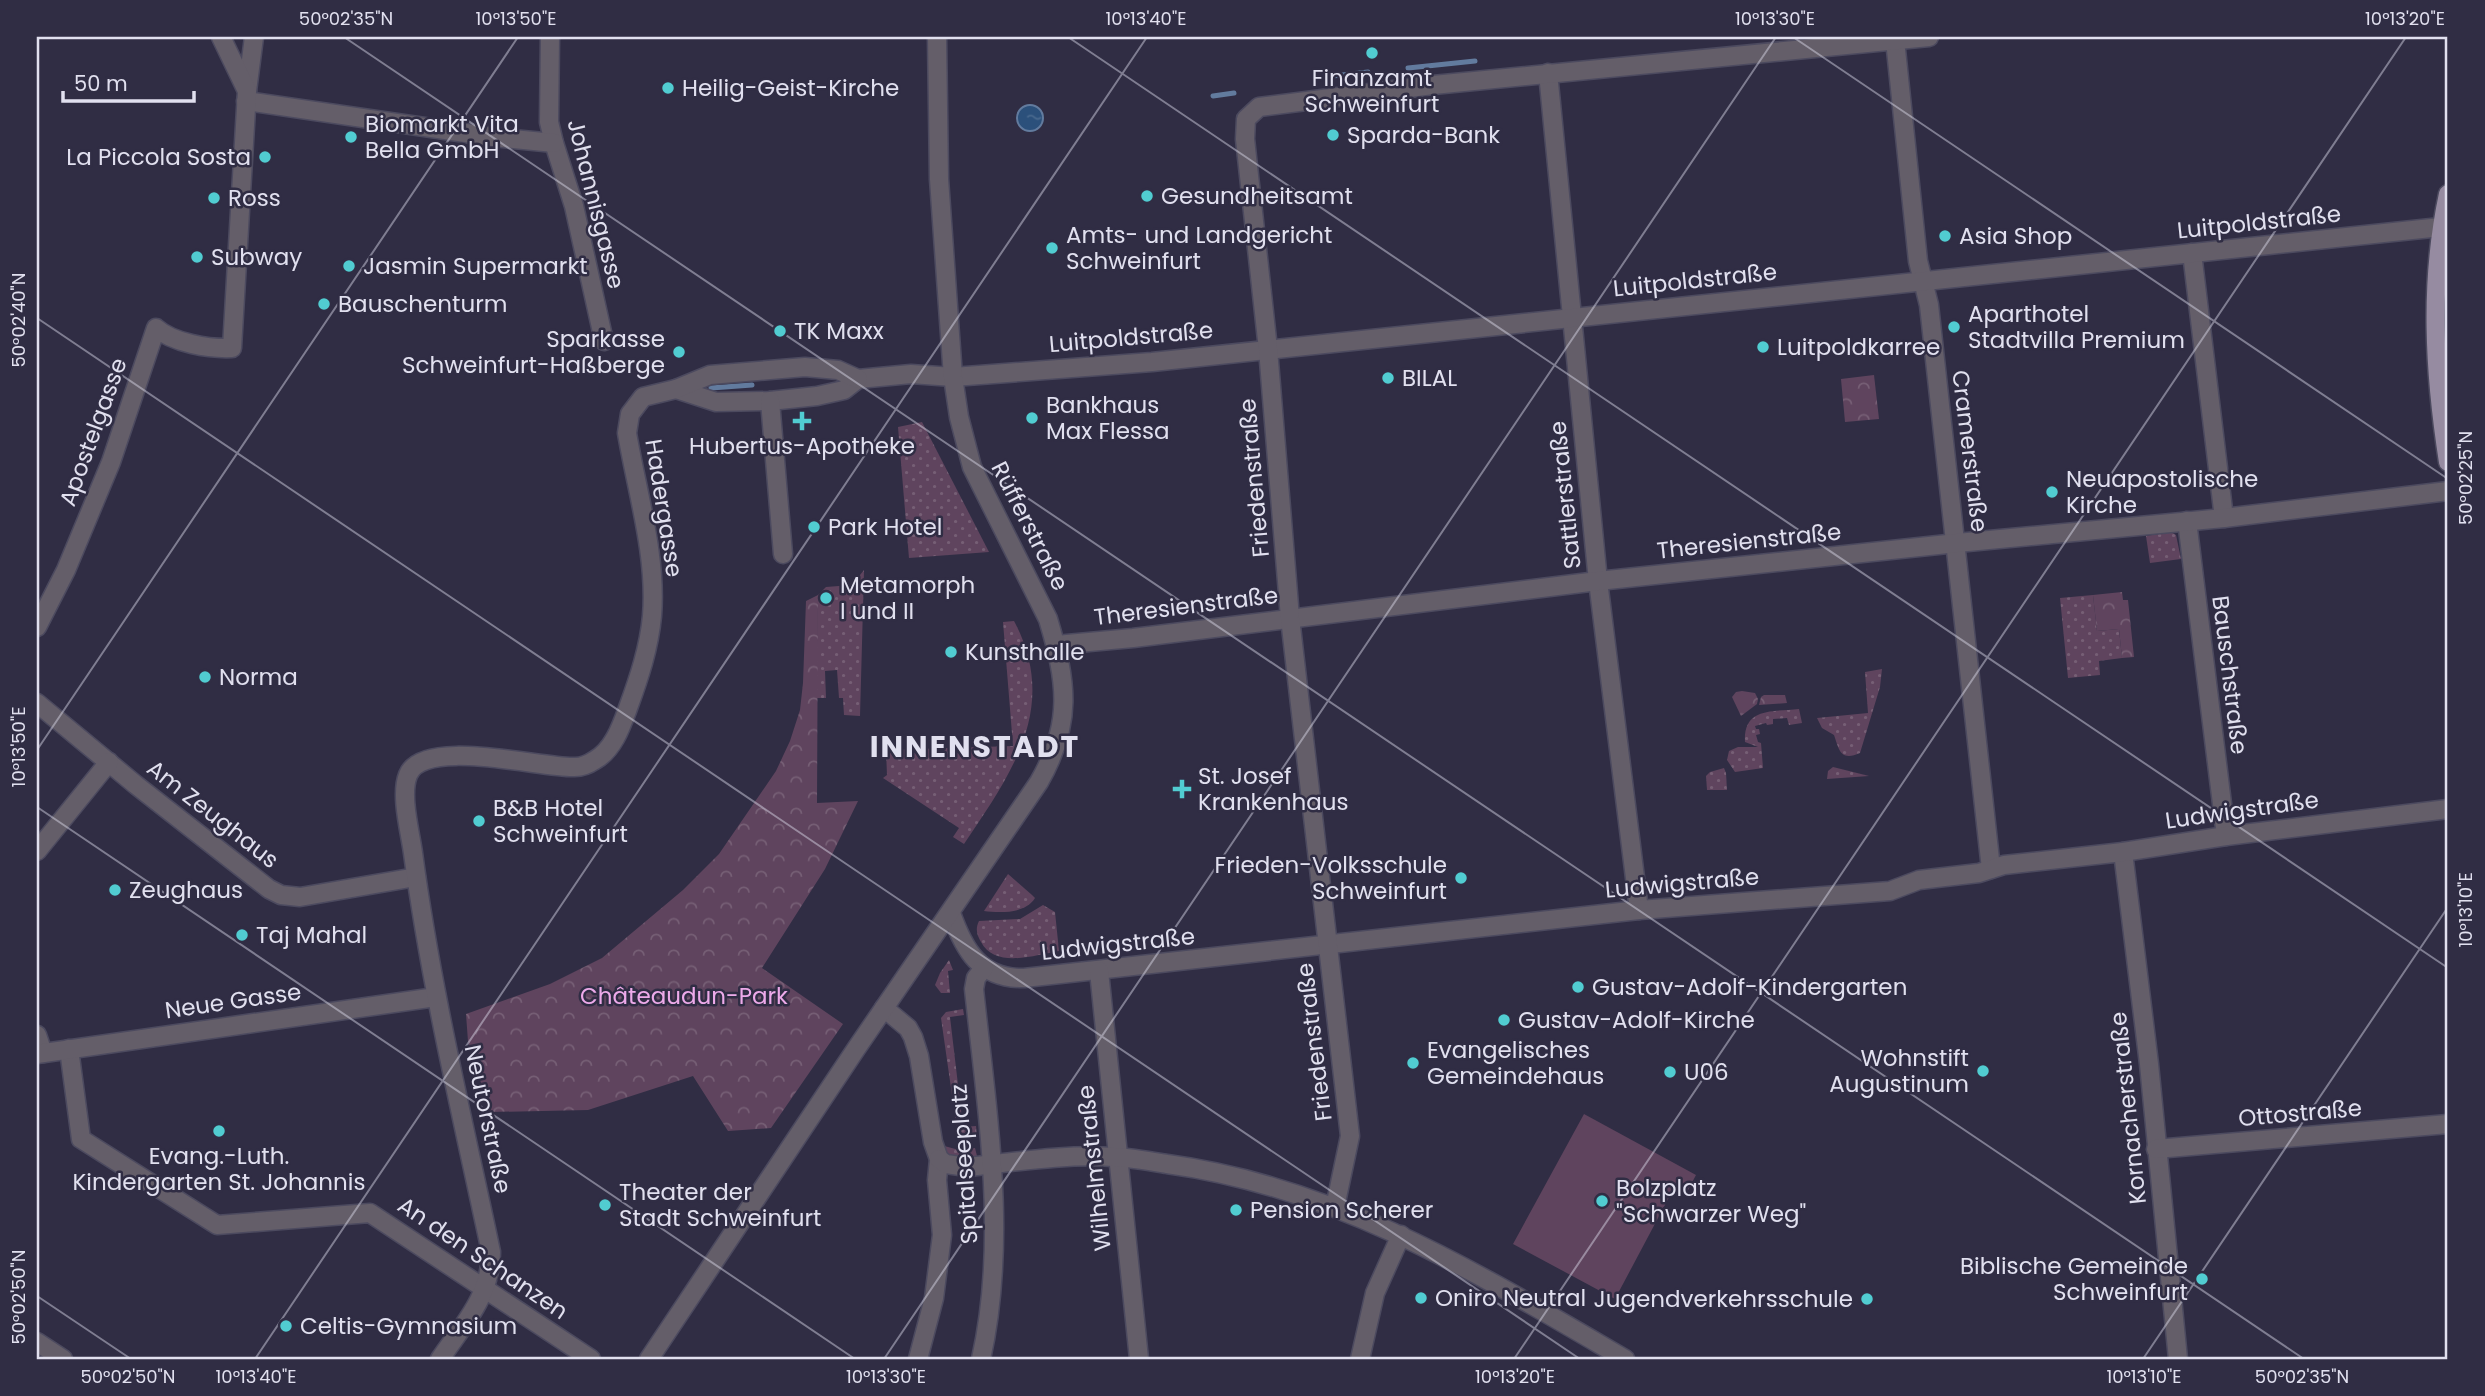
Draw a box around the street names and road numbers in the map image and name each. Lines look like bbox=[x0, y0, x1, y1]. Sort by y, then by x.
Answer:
street label: Johannisgasse bbox=[559, 116, 633, 292]
street label: Luitpoldstraße bbox=[2175, 197, 2343, 247]
street label: Luitpoldstraße bbox=[1611, 255, 1779, 305]
street label: Luitpoldstraße bbox=[1048, 314, 1214, 360]
street label: Apostelgasse bbox=[51, 353, 135, 511]
street label: Cramerstraße bbox=[1944, 368, 1996, 534]
street label: Friedenstraße bbox=[1231, 397, 1277, 559]
street label: Sattlerstraße bbox=[1541, 419, 1589, 571]
street label: Hadergasse bbox=[637, 437, 691, 579]
street label: Rüfferstraße bbox=[984, 456, 1076, 596]
street label: Theresienstraße bbox=[1655, 515, 1843, 567]
street label: Theresienstraße bbox=[1092, 579, 1280, 633]
street label: Bauschstraße bbox=[2204, 594, 2256, 756]
street label: Am Zeughaus bbox=[140, 752, 286, 876]
street label: Ludwigstraße bbox=[2163, 783, 2321, 837]
street label: Ludwigstraße bbox=[1604, 860, 1760, 906]
street label: Ludwigstraße bbox=[1039, 920, 1197, 968]
street label: Friedenstraße bbox=[1288, 961, 1340, 1123]
street label: Neue Gasse bbox=[163, 976, 303, 1026]
street label: Kornacherstraße bbox=[2102, 1010, 2154, 1206]
street label: Neutorstraße bbox=[457, 1042, 519, 1196]
street label: Spitalseeplatz bbox=[942, 1083, 986, 1245]
street label: Wilhelmstraße bbox=[1069, 1084, 1119, 1252]
street label: Ottostraße bbox=[2237, 1092, 2363, 1134]
street label: An den Schanzen bbox=[392, 1189, 574, 1327]

